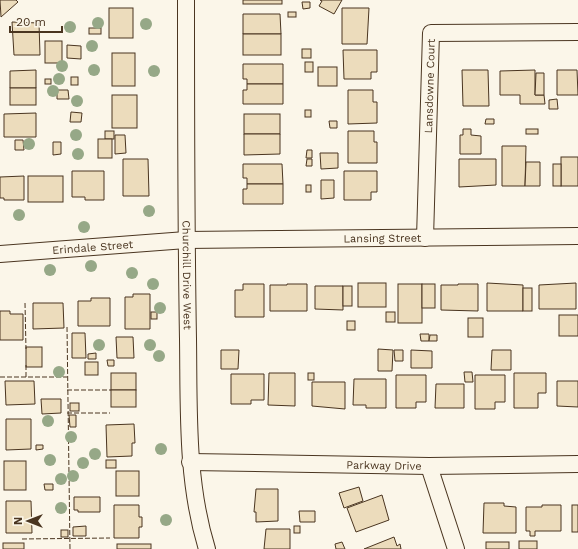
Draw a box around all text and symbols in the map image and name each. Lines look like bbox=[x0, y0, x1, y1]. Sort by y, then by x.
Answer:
scale bar bbox=[10, 8, 62, 34]
text: 20 m bbox=[16, 15, 46, 29]
street label: Lansdowne Court bbox=[422, 38, 437, 134]
street label: Churchill Drive West bbox=[180, 220, 194, 330]
street label: Lansing Street bbox=[343, 231, 422, 245]
street label: Erindale Street bbox=[52, 237, 134, 257]
street label: Parkway Drive bbox=[346, 458, 422, 472]
north arrow bbox=[8, 501, 48, 541]
text: N bbox=[12, 517, 25, 525]

